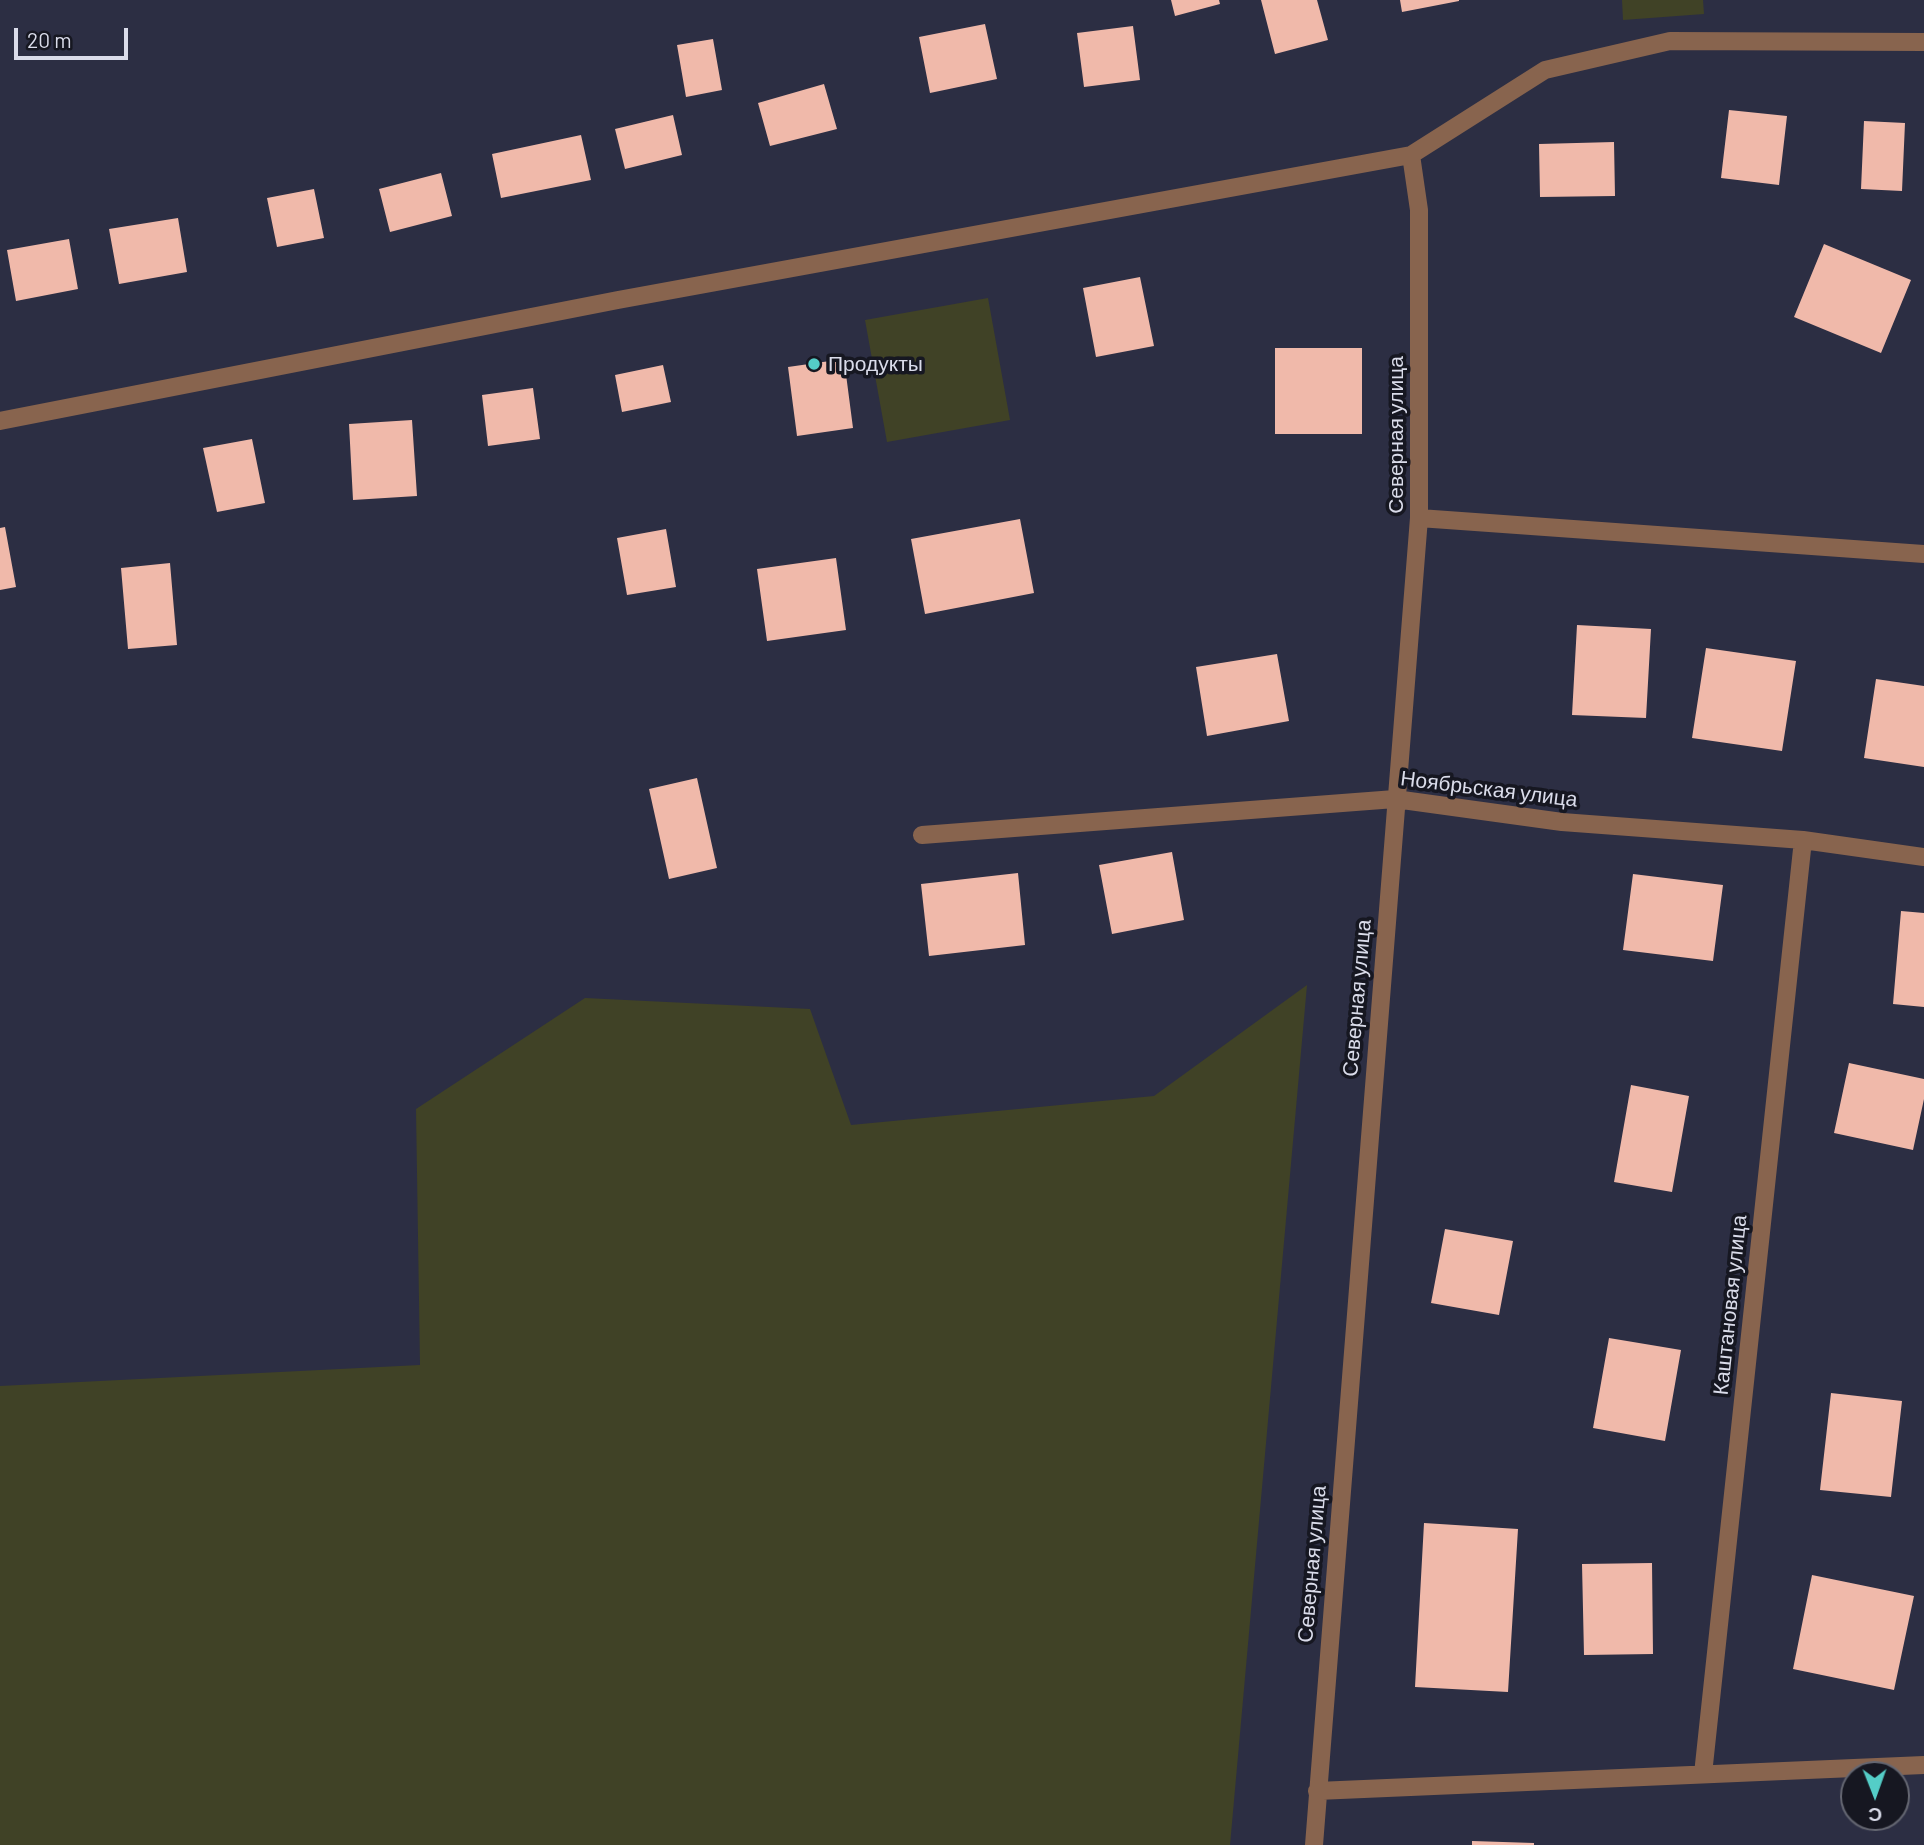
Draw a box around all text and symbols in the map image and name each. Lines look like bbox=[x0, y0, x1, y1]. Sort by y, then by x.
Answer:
scale bar bbox=[18, 14, 131, 58]
text: 20 m bbox=[27, 27, 72, 52]
place label: Продукты bbox=[828, 351, 923, 377]
marker: Продукты bbox=[806, 356, 822, 372]
street label: Северная улица bbox=[1383, 356, 1409, 514]
street label: Ноябрьская улица bbox=[1399, 766, 1579, 812]
street label: Северная улица bbox=[1338, 918, 1376, 1078]
street label: Каштановая улица bbox=[1708, 1214, 1752, 1396]
street label: Северная улица bbox=[1293, 1484, 1331, 1644]
north arrow bbox=[1840, 1761, 1910, 1831]
text: С bbox=[1868, 1804, 1882, 1827]

